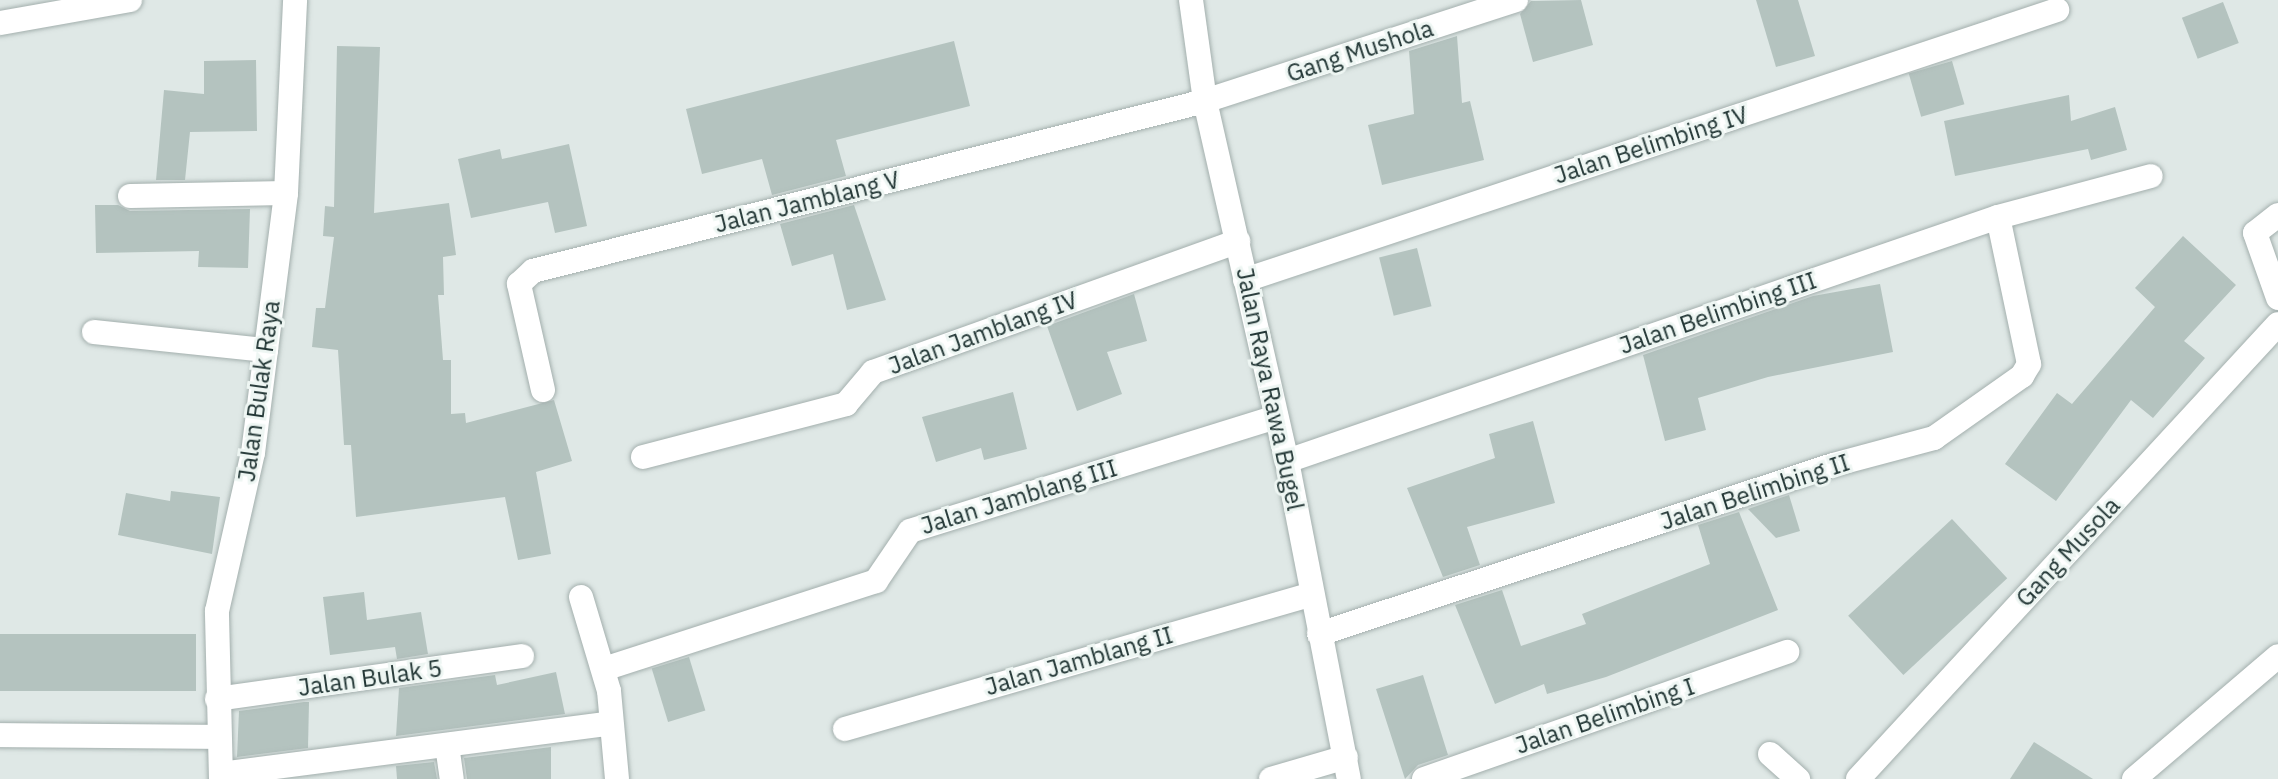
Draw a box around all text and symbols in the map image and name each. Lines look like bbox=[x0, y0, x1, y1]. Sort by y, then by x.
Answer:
street label: Gang Mushola bbox=[1283, 14, 1437, 88]
street label: Jalan Belimbing IV bbox=[1550, 100, 1752, 190]
street label: Jalan Jamblang V bbox=[712, 165, 902, 239]
street label: Jalan Raya Rawa Bugel bbox=[1230, 265, 1310, 513]
street label: Jalan Belimbing III bbox=[1616, 266, 1820, 360]
street label: Jalan Jamblang IV bbox=[885, 285, 1081, 381]
street label: Jalan Bulak Raya bbox=[232, 298, 286, 484]
street label: Jalan Belimbing II bbox=[1657, 448, 1853, 536]
street label: Jalan Jamblang III bbox=[917, 453, 1121, 541]
street label: Gang Musola bbox=[2010, 491, 2126, 613]
street label: Jalan Jamblang II bbox=[982, 620, 1176, 702]
street label: Jalan Bulak 5 bbox=[296, 654, 444, 702]
street label: Jalan Belimbing I bbox=[1512, 672, 1698, 760]

